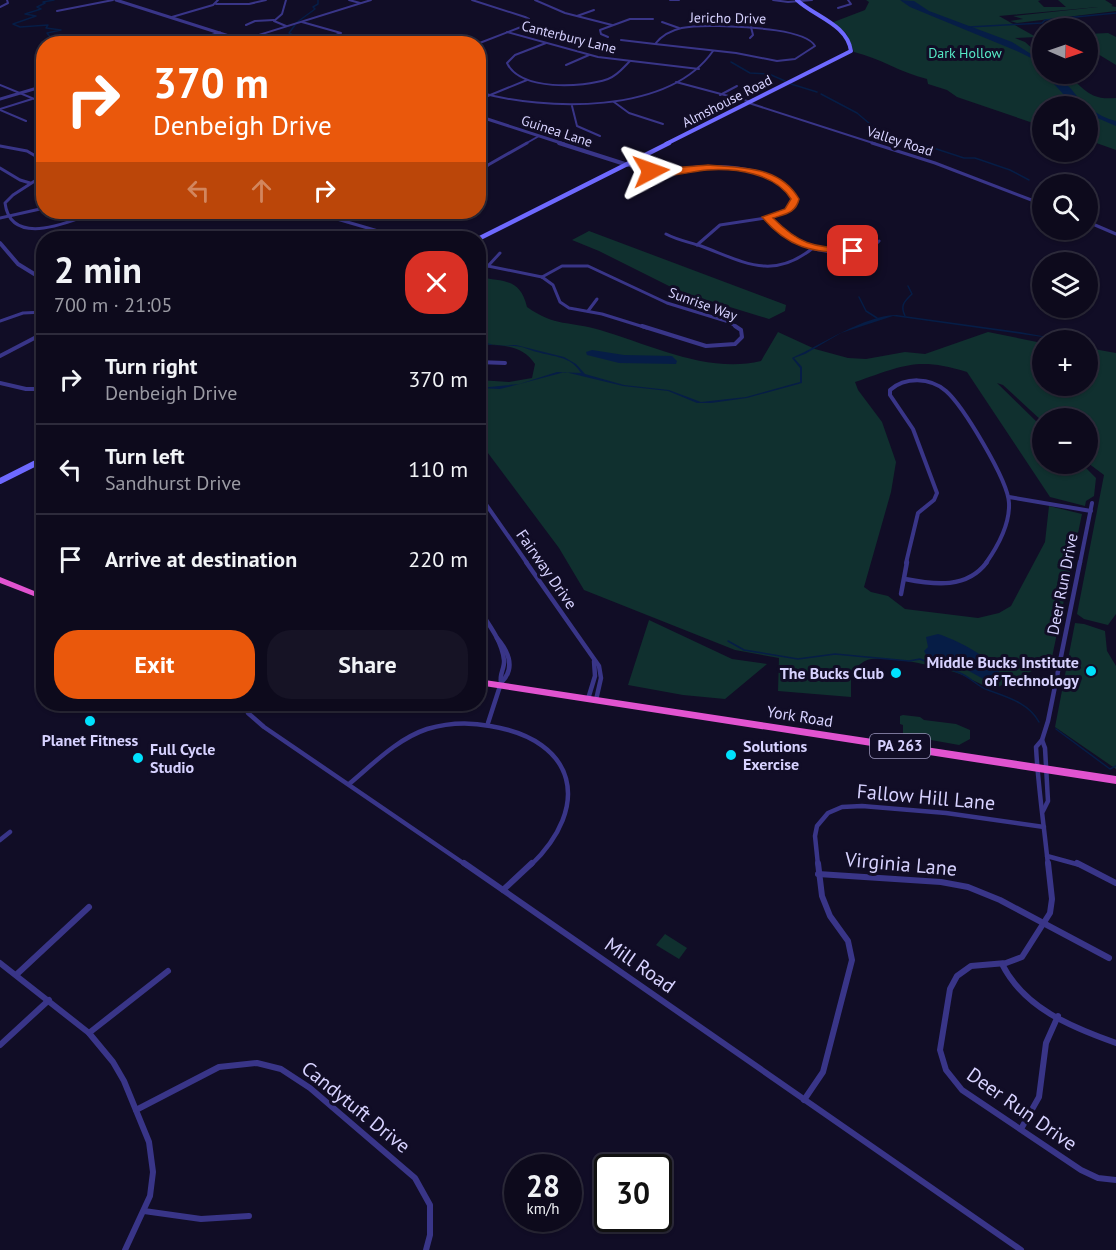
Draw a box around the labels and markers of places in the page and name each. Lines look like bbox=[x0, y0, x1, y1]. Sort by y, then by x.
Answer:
pin bbox=[827, 225, 878, 276]
place label: Middle Bucks Institute of Technology bbox=[926, 652, 1079, 690]
place label: The Bucks Club bbox=[780, 663, 884, 683]
marker: Middle Bucks Institute of Technology bbox=[1084, 664, 1098, 678]
marker: The Bucks Club bbox=[889, 666, 903, 680]
marker: Planet Fitness bbox=[83, 714, 97, 728]
place label: Planet Fitness bbox=[42, 730, 139, 750]
place label: Solutions Exercise bbox=[743, 736, 808, 774]
place label: Full Cycle Studio bbox=[150, 739, 215, 777]
marker: Solutions Exercise bbox=[724, 748, 738, 762]
marker: Full Cycle Studio bbox=[131, 751, 145, 765]

